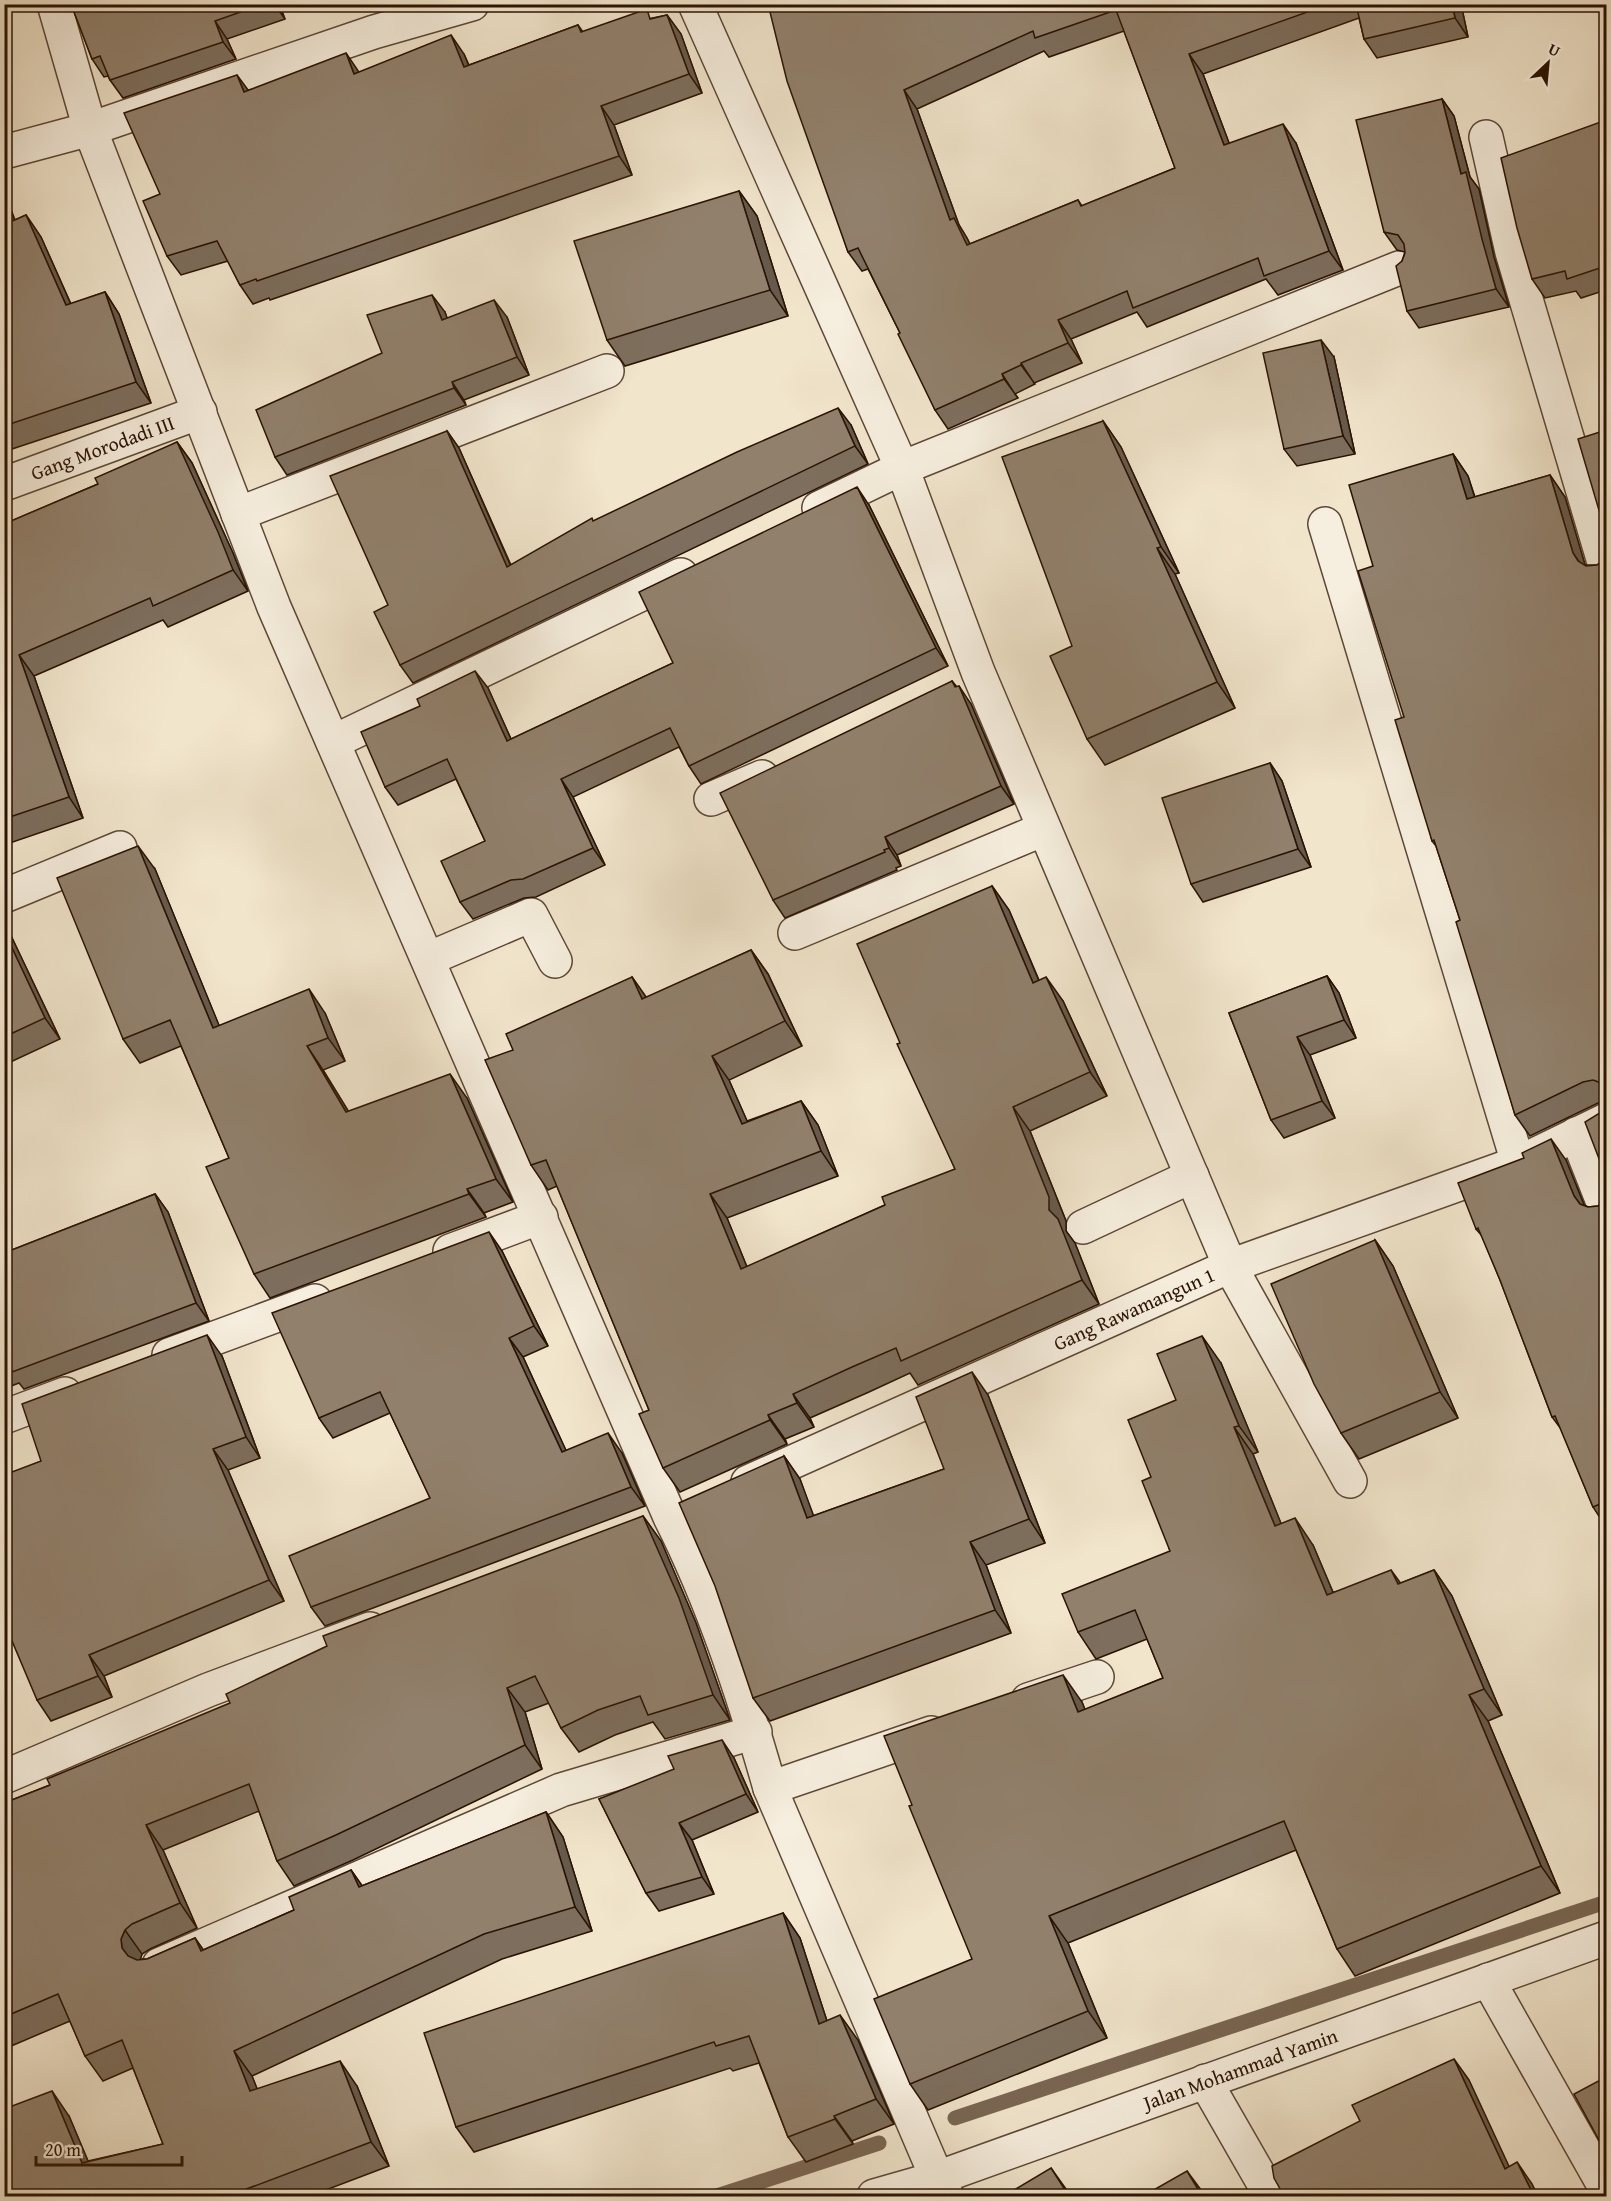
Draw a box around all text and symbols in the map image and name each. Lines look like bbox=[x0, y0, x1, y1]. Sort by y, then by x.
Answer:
north arrow bbox=[1518, 33, 1578, 93]
text: U bbox=[1544, 36, 1565, 63]
street label: Gang Morodadi III bbox=[27, 408, 178, 487]
street label: Gang Rawamangun 1 bbox=[1048, 1260, 1219, 1357]
street label: Jalan Mohammad Yamin bbox=[1136, 2020, 1342, 2118]
scale bar bbox=[36, 2129, 182, 2167]
text: 20 m bbox=[45, 2136, 81, 2163]

